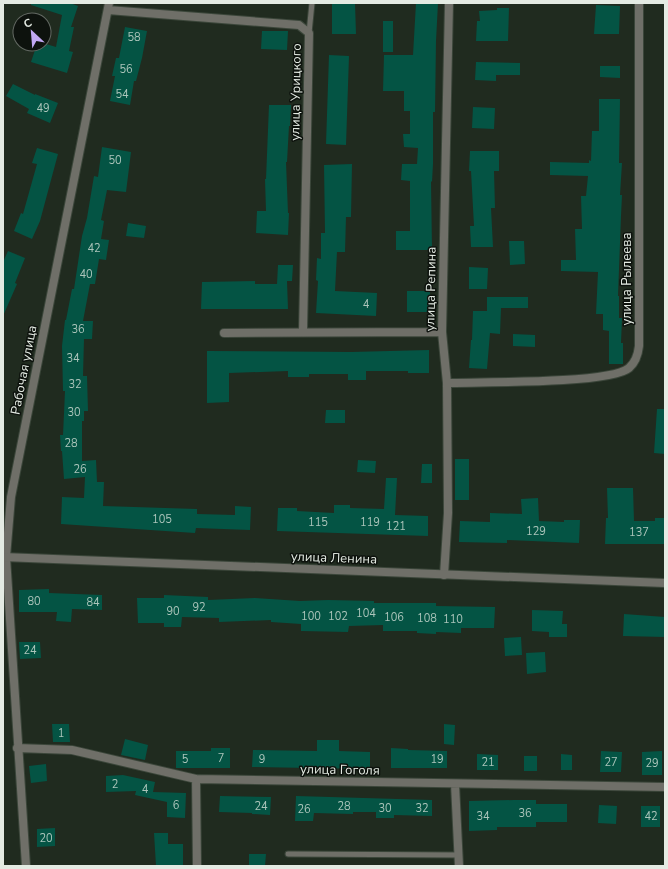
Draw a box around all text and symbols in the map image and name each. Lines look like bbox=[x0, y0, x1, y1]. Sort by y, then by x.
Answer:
north arrow bbox=[12, 12, 52, 52]
text: С bbox=[21, 15, 35, 32]
house number: 58 bbox=[127, 30, 141, 45]
street label: улица Урицкого bbox=[286, 43, 306, 141]
house number: 56 bbox=[119, 62, 133, 77]
house number: 54 bbox=[115, 87, 129, 102]
house number: 49 bbox=[36, 101, 50, 116]
house number: 50 bbox=[108, 153, 122, 168]
street label: улица Рылеева bbox=[618, 233, 636, 325]
house number: 42 bbox=[87, 241, 101, 256]
street label: улица Репина bbox=[421, 247, 441, 331]
house number: 40 bbox=[79, 267, 93, 282]
house number: 4 bbox=[363, 297, 370, 312]
house number: 36 bbox=[71, 322, 85, 337]
street label: Рабочая улица bbox=[7, 324, 41, 416]
house number: 34 bbox=[66, 351, 80, 366]
house number: 32 bbox=[68, 377, 82, 392]
house number: 30 bbox=[67, 405, 81, 420]
house number: 28 bbox=[64, 436, 78, 451]
house number: 26 bbox=[73, 462, 87, 477]
house number: 105 bbox=[152, 512, 172, 527]
house number: 115 bbox=[308, 515, 328, 530]
house number: 119 bbox=[360, 515, 380, 530]
house number: 121 bbox=[386, 519, 406, 534]
house number: 129 bbox=[526, 524, 546, 539]
house number: 137 bbox=[629, 525, 649, 540]
street label: улица Ленина bbox=[291, 548, 377, 568]
house number: 80 bbox=[27, 594, 41, 609]
house number: 84 bbox=[86, 595, 100, 610]
house number: 92 bbox=[192, 600, 206, 615]
house number: 90 bbox=[166, 604, 180, 619]
house number: 104 bbox=[356, 606, 376, 621]
house number: 100 bbox=[301, 609, 321, 624]
house number: 102 bbox=[328, 609, 348, 624]
house number: 106 bbox=[384, 610, 404, 625]
house number: 108 bbox=[417, 611, 437, 626]
house number: 110 bbox=[443, 612, 463, 627]
house number: 24 bbox=[23, 643, 37, 658]
house number: 1 bbox=[58, 726, 64, 741]
house number: 7 bbox=[218, 751, 224, 766]
house number: 5 bbox=[182, 752, 189, 767]
house number: 9 bbox=[259, 752, 265, 767]
house number: 19 bbox=[430, 752, 444, 767]
house number: 21 bbox=[481, 755, 495, 770]
house number: 27 bbox=[604, 755, 618, 770]
house number: 29 bbox=[645, 756, 659, 771]
street label: улица Гоголя bbox=[300, 760, 380, 780]
house number: 2 bbox=[112, 777, 118, 792]
house number: 4 bbox=[142, 782, 149, 797]
house number: 6 bbox=[173, 798, 180, 813]
house number: 24 bbox=[254, 799, 268, 814]
house number: 28 bbox=[337, 799, 351, 814]
house number: 30 bbox=[378, 801, 392, 816]
house number: 32 bbox=[415, 801, 429, 816]
house number: 26 bbox=[297, 802, 311, 817]
house number: 36 bbox=[518, 806, 532, 821]
house number: 34 bbox=[476, 809, 490, 824]
house number: 42 bbox=[644, 809, 658, 824]
house number: 20 bbox=[39, 831, 53, 846]

